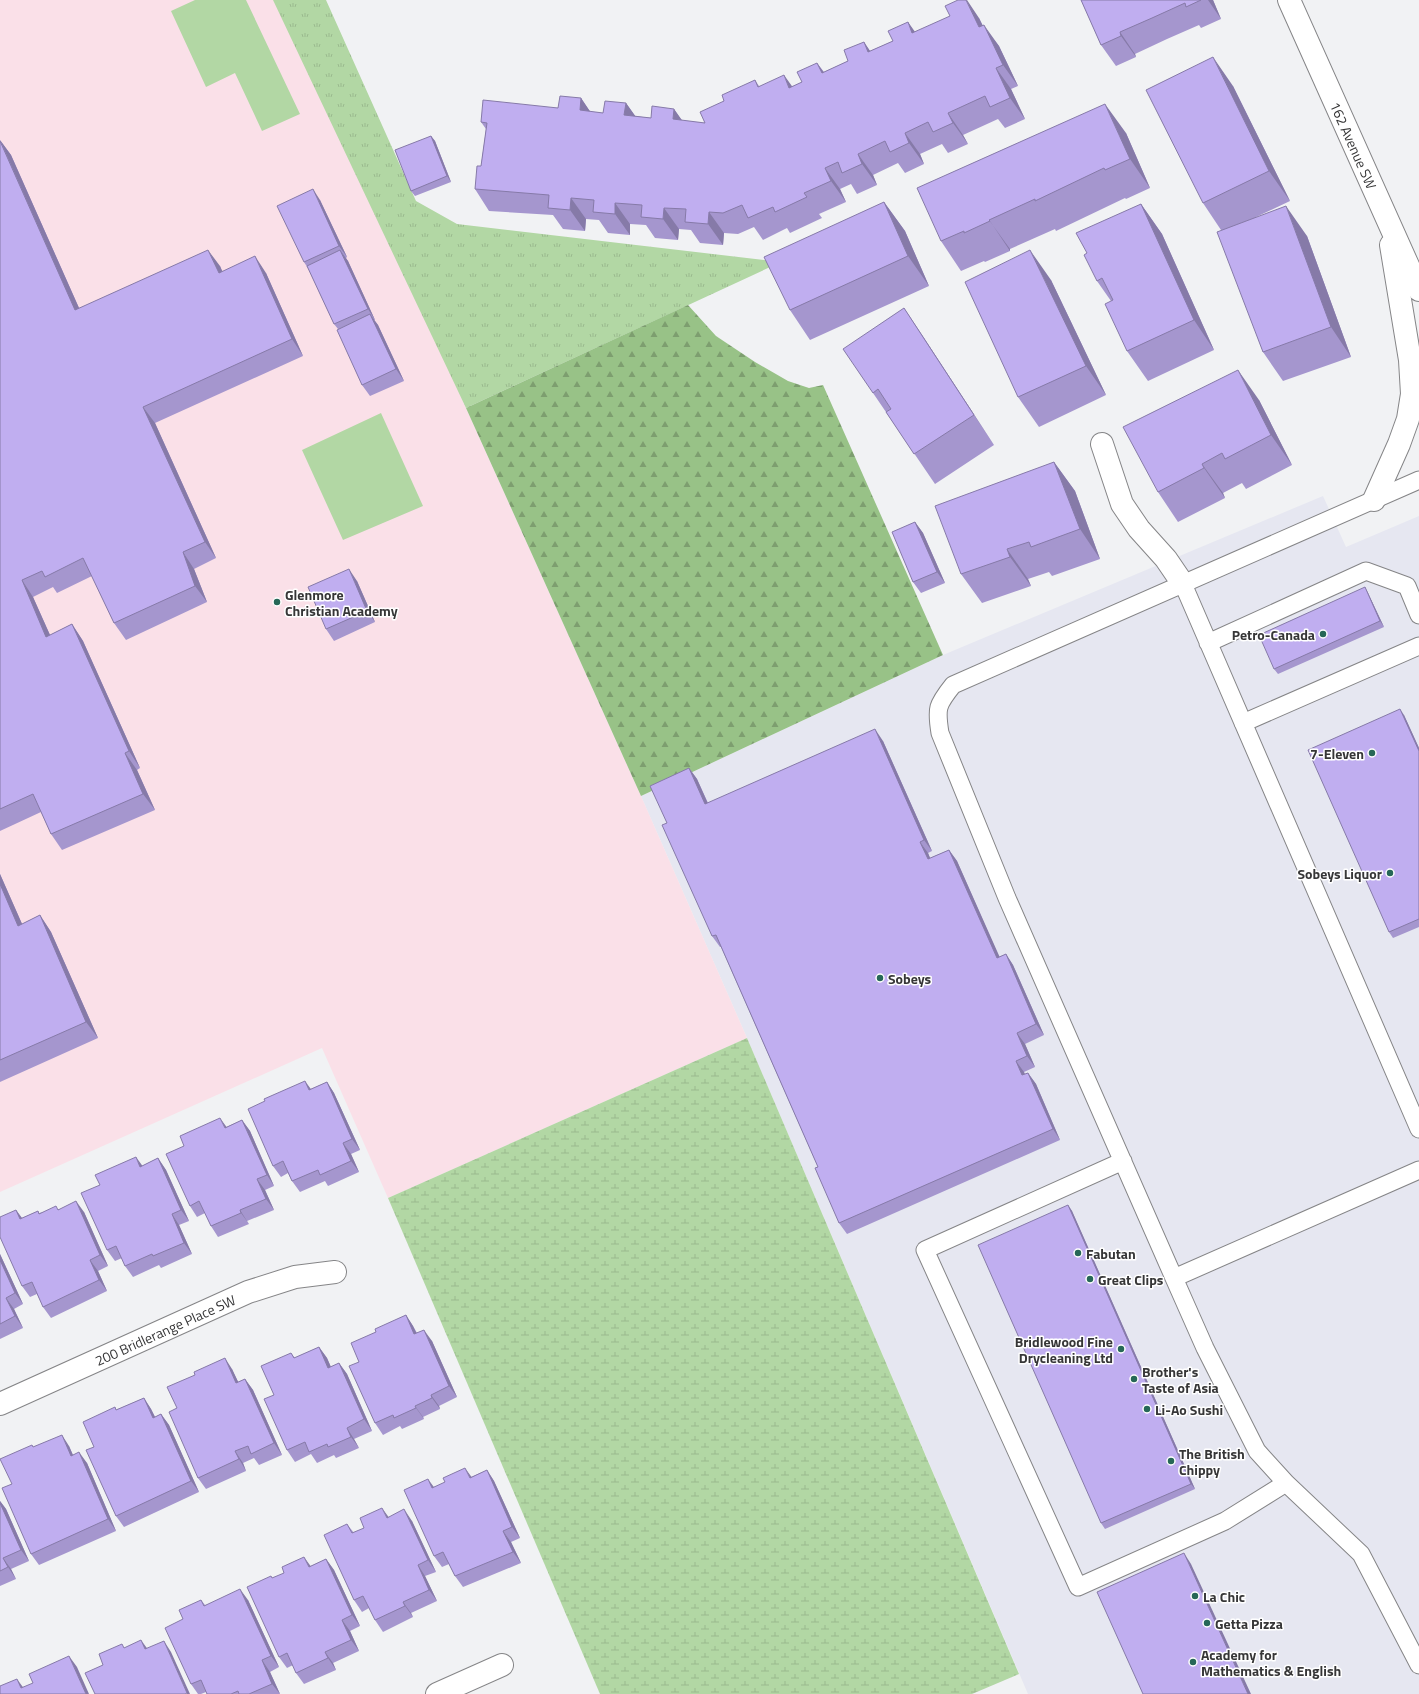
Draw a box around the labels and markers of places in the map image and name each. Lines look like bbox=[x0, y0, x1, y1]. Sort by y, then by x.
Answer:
place label: Glenmore Christian Academy bbox=[285, 584, 398, 621]
marker: Glenmore Christian Academy bbox=[272, 597, 282, 607]
place label: Petro-Canada bbox=[1232, 624, 1315, 645]
marker: Petro-Canada bbox=[1318, 629, 1328, 639]
place label: 7-Eleven bbox=[1310, 743, 1364, 764]
marker: 7-Eleven bbox=[1367, 748, 1377, 758]
place label: Sobeys Liquor bbox=[1297, 863, 1382, 884]
marker: Sobeys Liquor bbox=[1385, 868, 1395, 878]
place label: Sobeys bbox=[888, 968, 932, 989]
marker: Sobeys bbox=[875, 973, 885, 983]
place label: Fabutan bbox=[1086, 1243, 1136, 1264]
marker: Fabutan bbox=[1073, 1248, 1083, 1258]
place label: Great Clips bbox=[1098, 1269, 1164, 1290]
marker: Great Clips bbox=[1085, 1274, 1095, 1284]
place label: Bridlewood Fine Drycleaning Ltd bbox=[1015, 1331, 1113, 1368]
marker: Bridlewood Fine Drycleaning Ltd bbox=[1116, 1344, 1126, 1354]
place label: Brother's Taste of Asia bbox=[1142, 1361, 1219, 1398]
marker: Brother's Taste of Asia bbox=[1129, 1374, 1139, 1384]
place label: Li-Ao Sushi bbox=[1155, 1399, 1223, 1420]
marker: Li-Ao Sushi bbox=[1142, 1404, 1152, 1414]
place label: The British Chippy bbox=[1179, 1443, 1245, 1480]
marker: The British Chippy bbox=[1166, 1456, 1176, 1466]
place label: La Chic bbox=[1203, 1586, 1245, 1607]
marker: La Chic bbox=[1190, 1591, 1200, 1601]
place label: Getta Pizza bbox=[1215, 1613, 1283, 1634]
marker: Getta Pizza bbox=[1202, 1618, 1212, 1628]
place label: Academy for Mathematics & English bbox=[1201, 1644, 1341, 1681]
marker: Academy for Mathematics & English bbox=[1188, 1657, 1198, 1667]

